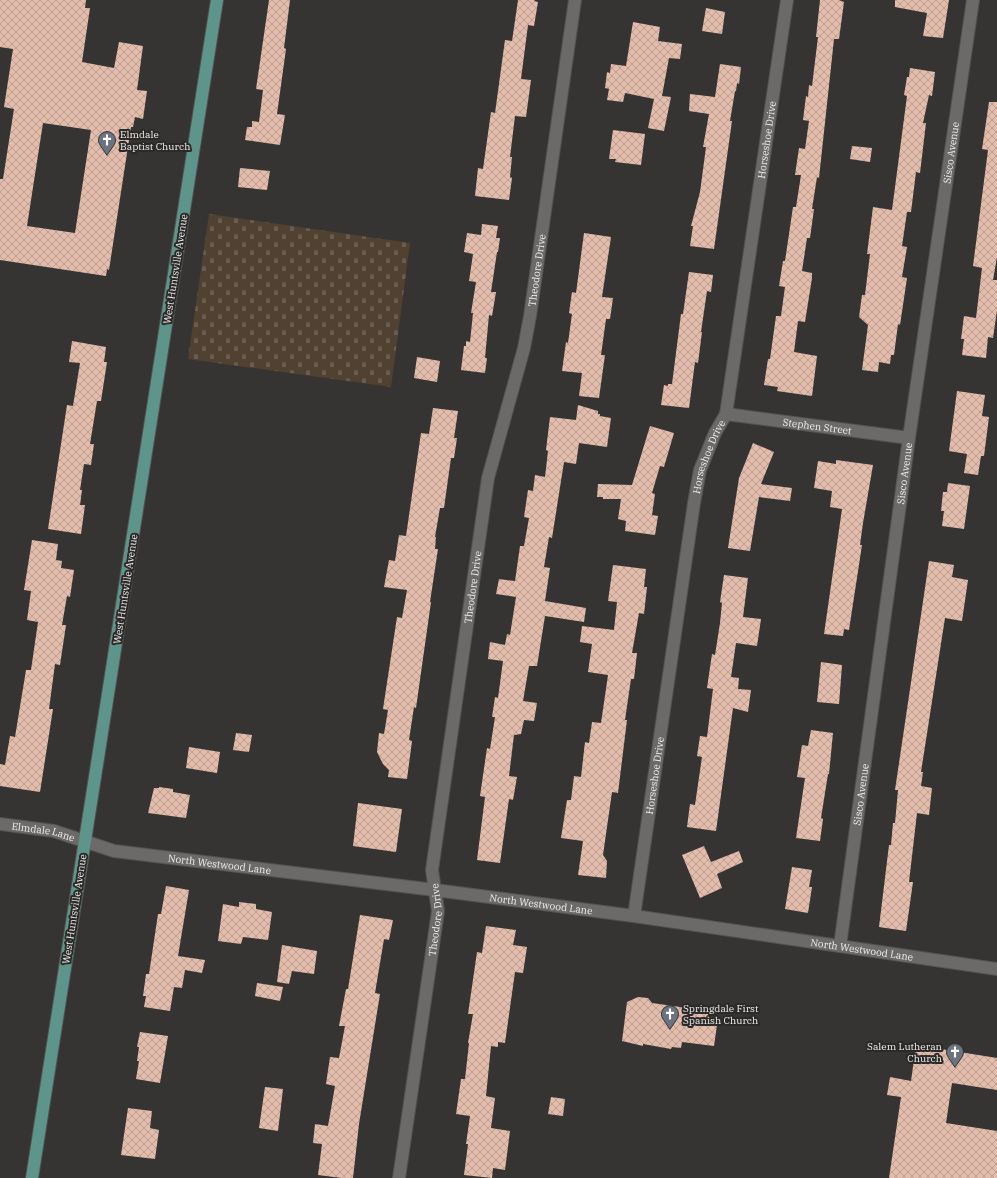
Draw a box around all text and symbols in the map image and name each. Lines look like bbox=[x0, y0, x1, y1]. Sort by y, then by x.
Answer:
street label: Horseshoe Drive bbox=[755, 100, 779, 179]
street label: Sisco Avenue bbox=[940, 121, 962, 184]
place label: Elmdale Baptist Church bbox=[120, 128, 190, 153]
church icon: Elmdale Baptist Church bbox=[97, 130, 117, 155]
street label: West Huntsville Avenue bbox=[160, 213, 191, 325]
street label: Theodore Drive bbox=[525, 233, 549, 307]
street label: Stephen Street bbox=[782, 416, 853, 437]
street label: Horseshoe Drive bbox=[690, 418, 728, 495]
street label: Sisco Avenue bbox=[894, 442, 915, 505]
street label: West Huntsville Avenue bbox=[110, 533, 141, 645]
street label: Theodore Drive bbox=[461, 550, 485, 624]
street label: Horseshoe Drive bbox=[643, 736, 667, 815]
street label: Sisco Avenue bbox=[850, 763, 872, 826]
street label: Elmdale Lane bbox=[11, 820, 77, 845]
street label: North Westwood Lane bbox=[167, 852, 272, 877]
street label: West Huntsville Avenue bbox=[59, 853, 90, 965]
street label: Theodore Drive bbox=[426, 883, 445, 957]
street label: North Westwood Lane bbox=[489, 891, 593, 918]
street label: North Westwood Lane bbox=[809, 936, 914, 964]
place label: Springdale First Spanish Church bbox=[683, 1002, 759, 1027]
church icon: Springdale First Spanish Church bbox=[660, 1004, 680, 1029]
place label: Salem Lutheran Church bbox=[867, 1040, 943, 1065]
church icon: Salem Lutheran Church bbox=[945, 1042, 965, 1067]

